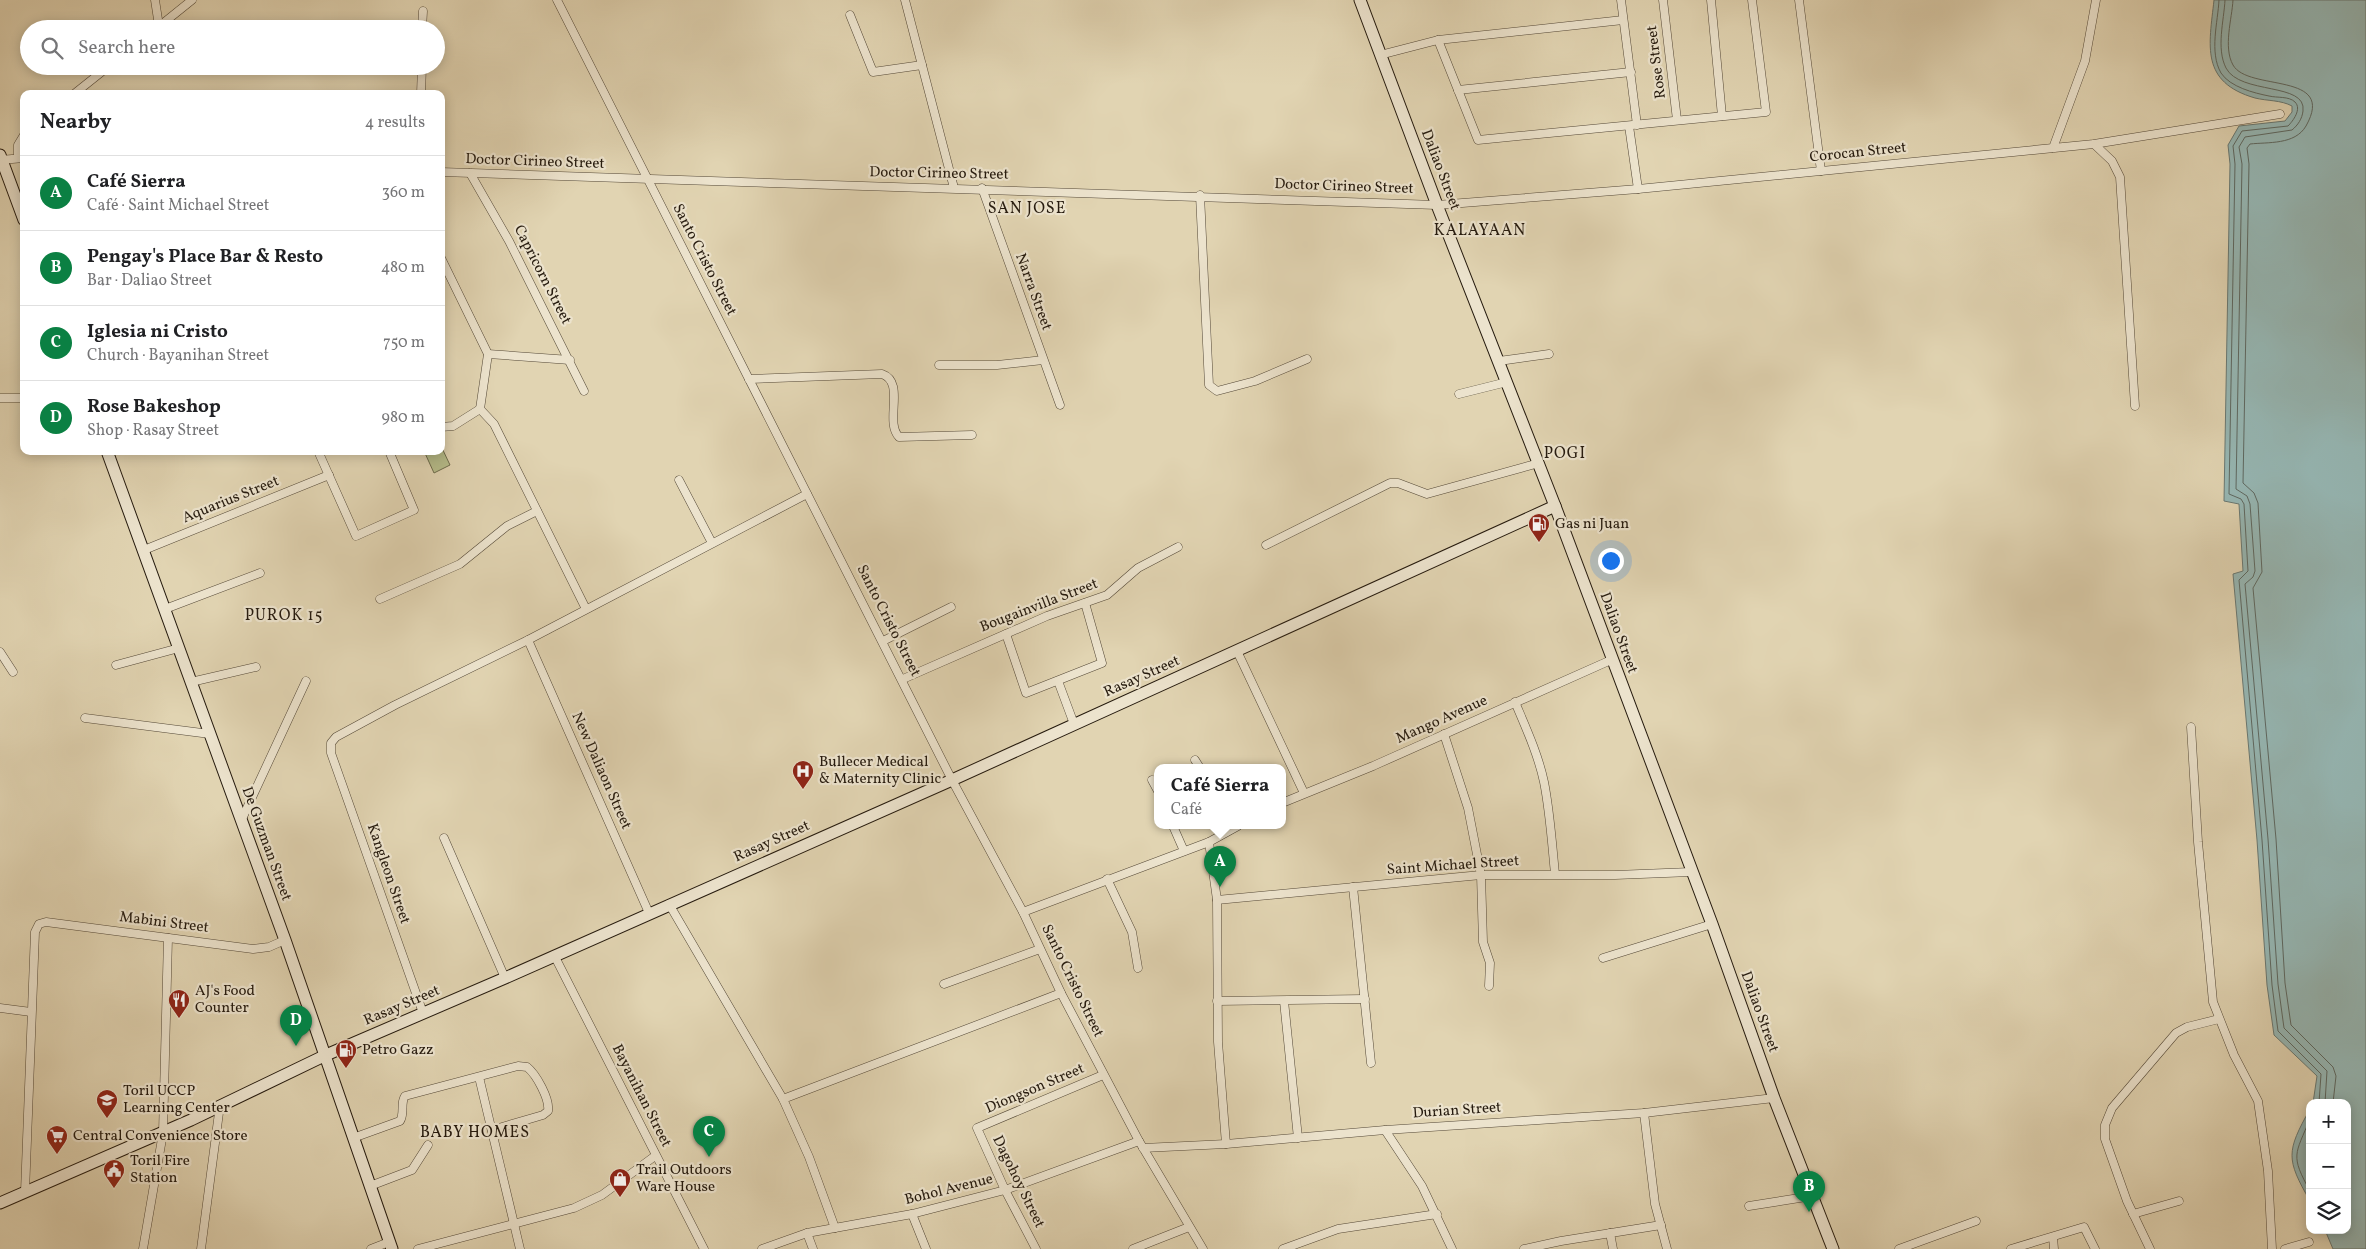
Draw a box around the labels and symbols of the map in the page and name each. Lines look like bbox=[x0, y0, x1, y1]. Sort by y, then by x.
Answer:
street label: Rose Street bbox=[1642, 24, 1672, 100]
street label: Daliao Street bbox=[1415, 126, 1465, 214]
street label: Corocan Street bbox=[1808, 137, 1908, 169]
street label: Doctor Cirineo Street bbox=[465, 149, 605, 175]
street label: Doctor Cirineo Street bbox=[869, 162, 1009, 186]
street label: Doctor Cirineo Street bbox=[1274, 174, 1414, 200]
district label: SAN JOSE bbox=[988, 198, 1066, 220]
street label: Santo Cristo Street bbox=[667, 200, 741, 320]
district label: KALAYAAN bbox=[1434, 220, 1526, 242]
street label: Capricorn Street bbox=[508, 222, 576, 328]
street label: Narra Street bbox=[1009, 250, 1057, 334]
district label: POGI bbox=[1544, 443, 1586, 465]
street label: Aquarius Street bbox=[180, 471, 282, 529]
fuel station icon: Gas ni Juan bbox=[1527, 512, 1551, 543]
place label: Gas ni Juan bbox=[1555, 514, 1629, 535]
your location bbox=[1598, 548, 1624, 574]
street label: Santo Cristo Street bbox=[851, 561, 925, 681]
street label: Bougainvilla Street bbox=[977, 574, 1101, 638]
street label: Daliao Street bbox=[1594, 589, 1642, 677]
district label: PUROK 15 bbox=[245, 605, 323, 627]
street label: Rasay Street bbox=[1101, 651, 1183, 703]
street label: Mango Avenue bbox=[1393, 690, 1491, 750]
street label: New Daliaon Street bbox=[566, 709, 636, 833]
place label: Bullecer Medical & Maternity Clinic bbox=[819, 752, 942, 790]
hospital icon: Bullecer Medical & Maternity Clinic bbox=[791, 759, 815, 790]
street label: De Guzman Street bbox=[236, 784, 296, 904]
street label: Rasay Street bbox=[731, 816, 813, 868]
street label: Kangleon Street bbox=[361, 821, 415, 927]
pin: A bbox=[1204, 846, 1236, 887]
street label: Saint Michael Street bbox=[1386, 851, 1520, 881]
street label: Mabini Street bbox=[118, 907, 210, 939]
street label: Santo Cristo Street bbox=[1036, 921, 1108, 1041]
street label: Daliao Street bbox=[1735, 968, 1783, 1056]
street label: Rasay Street bbox=[361, 980, 443, 1032]
place label: AJ's Food Counter bbox=[195, 981, 255, 1019]
restaurant icon: AJ's Food Counter bbox=[167, 988, 191, 1019]
pin: D bbox=[280, 1005, 312, 1046]
fuel station icon: Petro Gazz bbox=[334, 1038, 358, 1069]
place label: Petro Gazz bbox=[362, 1040, 434, 1061]
street label: Bayanihan Street bbox=[606, 1041, 676, 1151]
street label: Diongson Street bbox=[982, 1059, 1088, 1119]
place label: Toril UCCP Learning Center bbox=[123, 1081, 230, 1119]
school or university icon: Toril UCCP Learning Center bbox=[95, 1088, 119, 1119]
street label: Durian Street bbox=[1412, 1097, 1502, 1125]
pin: C bbox=[693, 1116, 725, 1157]
district label: BABY HOMES bbox=[420, 1122, 530, 1144]
supermarket icon: Central Convenience Store bbox=[45, 1124, 69, 1155]
place label: Central Convenience Store bbox=[73, 1126, 248, 1147]
street label: Dagohoy Street bbox=[986, 1132, 1050, 1232]
place label: Toril Fire Station bbox=[130, 1151, 190, 1189]
public building icon: Toril Fire Station bbox=[102, 1158, 126, 1189]
place label: Trail Outdoors Ware House bbox=[636, 1160, 732, 1198]
shop icon: Trail Outdoors Ware House bbox=[608, 1167, 632, 1198]
street label: Bohol Avenue bbox=[903, 1169, 995, 1211]
pin: B bbox=[1793, 1171, 1825, 1212]

